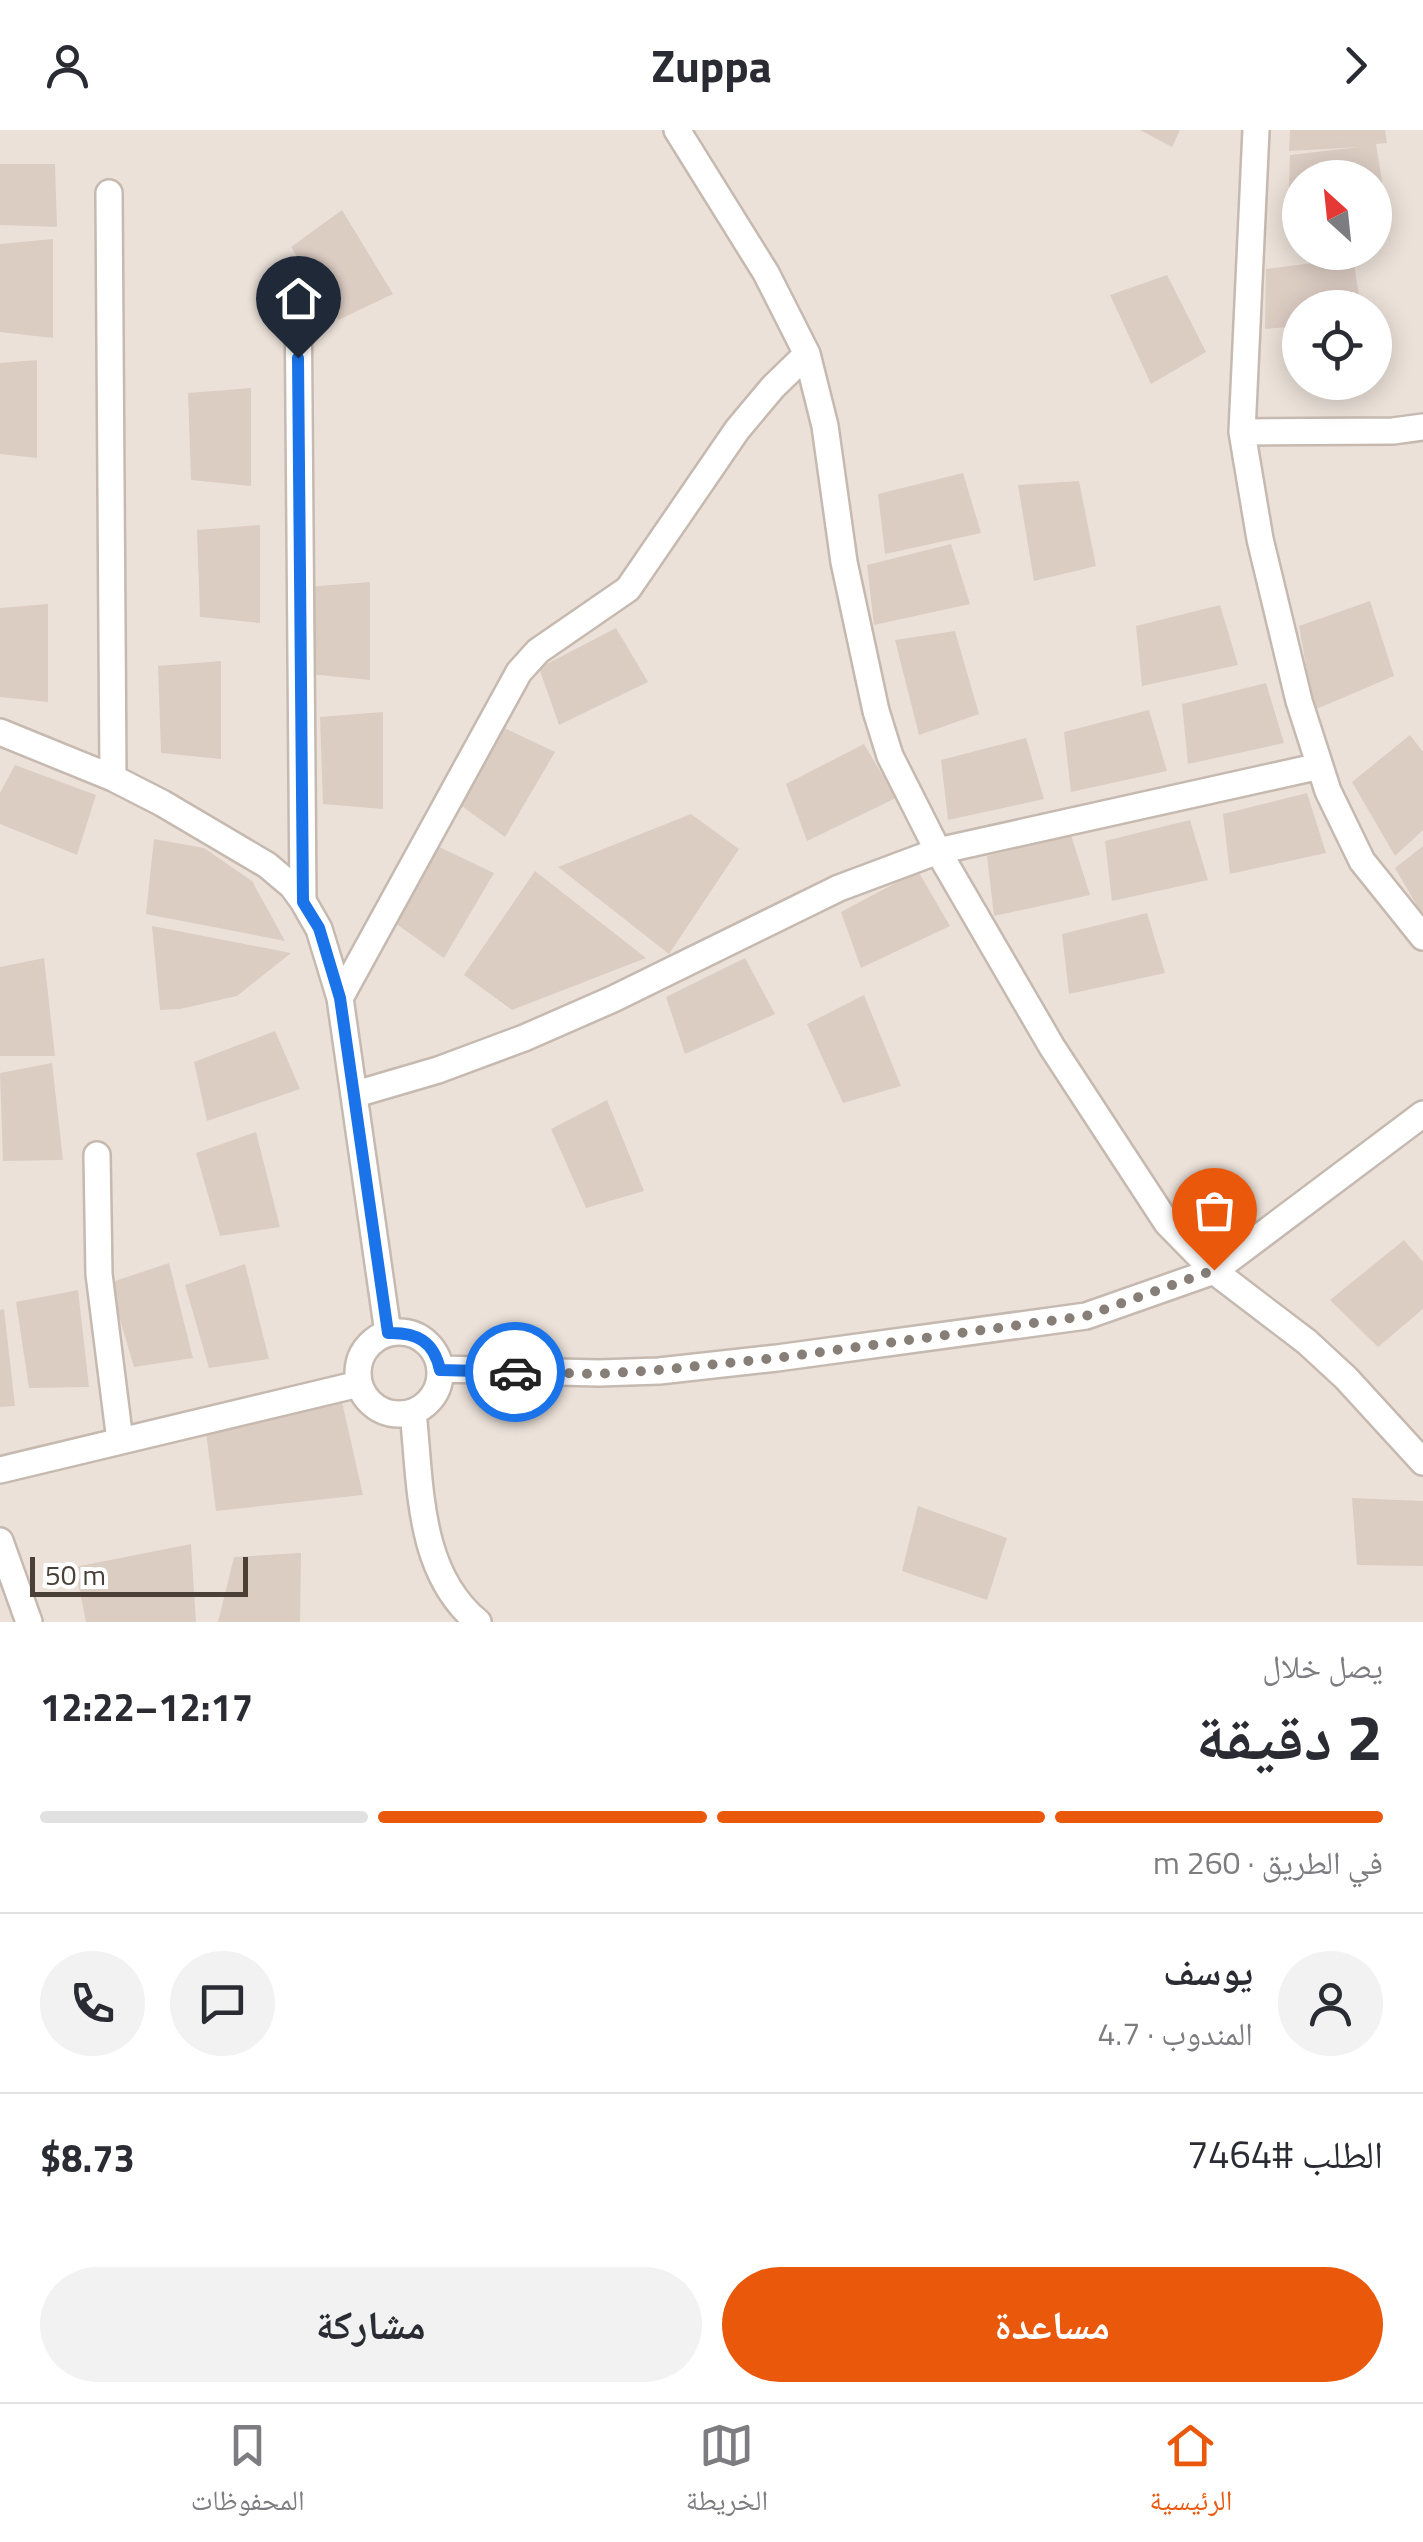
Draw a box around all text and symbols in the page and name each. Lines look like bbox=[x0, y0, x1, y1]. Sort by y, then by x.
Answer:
text: Zuppa bbox=[651, 31, 772, 99]
icon: person bbox=[40, 38, 95, 93]
icon: forward bbox=[1328, 38, 1383, 93]
north arrow bbox=[1282, 160, 1392, 270]
map controls bbox=[1282, 160, 1392, 400]
pin bbox=[256, 256, 341, 359]
icon: home bbox=[271, 271, 326, 326]
button: locate bbox=[1282, 290, 1392, 400]
pin bbox=[1172, 1168, 1257, 1271]
icon: bag bbox=[1187, 1183, 1242, 1238]
courier bbox=[465, 1322, 565, 1422]
icon: car bbox=[488, 1345, 543, 1400]
scale bar bbox=[30, 1552, 248, 1596]
text: 50 m bbox=[45, 1553, 106, 1596]
text: يصل خلال bbox=[1262, 1642, 1383, 1690]
text: 12:17–12:22 bbox=[40, 1678, 253, 1736]
text: 2 دقيقة bbox=[1196, 1686, 1383, 1785]
text: في الطريق · 260 m bbox=[1153, 1838, 1383, 1886]
text: يوسف bbox=[1163, 1942, 1253, 2000]
button: phone bbox=[40, 1951, 145, 2056]
button: chat bbox=[170, 1951, 275, 2056]
button: person bbox=[1278, 1951, 1383, 2056]
text: المندوب · 4.7 bbox=[1097, 2009, 1253, 2057]
text: الطلب #7464 bbox=[1187, 2125, 1383, 2183]
text: $8.73 bbox=[40, 2129, 135, 2187]
button: مشاركة bbox=[40, 2267, 702, 2382]
button: مساعدة bbox=[722, 2267, 1383, 2382]
tab: المحفوظات bbox=[191, 2418, 305, 2528]
tab: الخريطة bbox=[686, 2418, 768, 2528]
tab: الرئيسية bbox=[1149, 2418, 1232, 2528]

